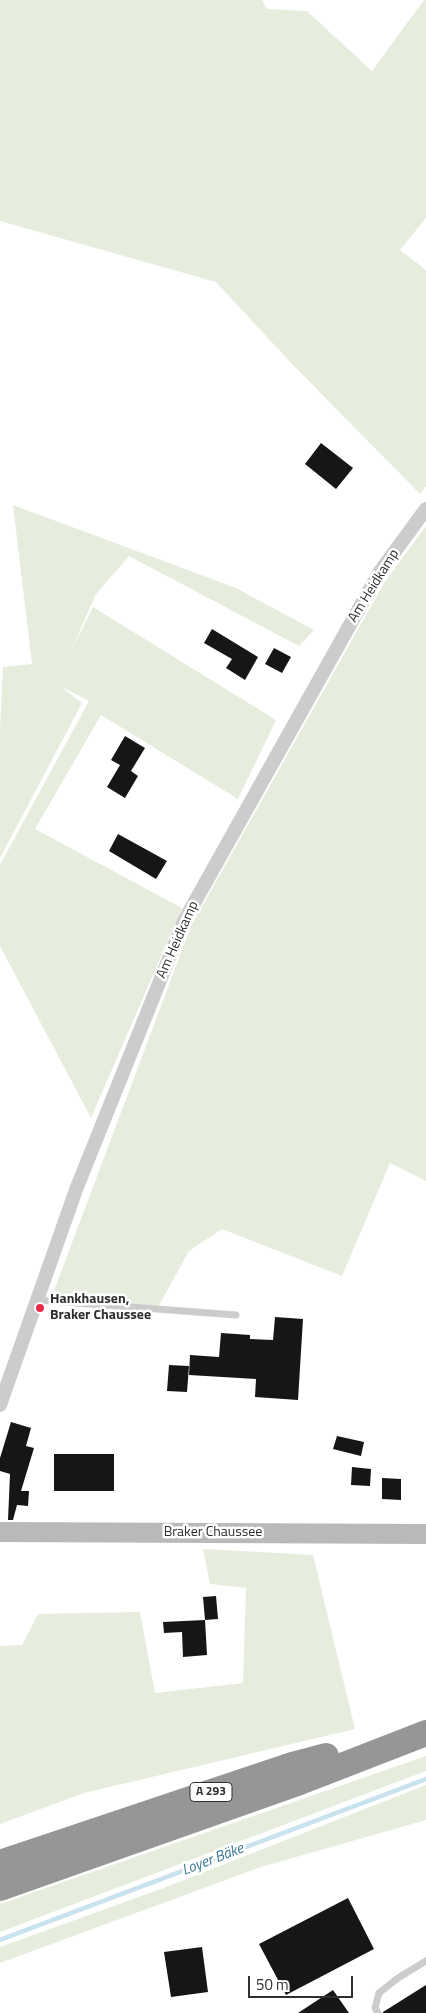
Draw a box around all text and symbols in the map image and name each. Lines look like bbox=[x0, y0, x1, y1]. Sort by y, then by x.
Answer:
street label: Am Heidkamp bbox=[345, 546, 403, 626]
street label: Am Heidkamp bbox=[153, 899, 203, 981]
place label: Hankhausen, Braker Chaussee bbox=[50, 1292, 151, 1324]
marker: Hankhausen, Braker Chaussee bbox=[34, 1302, 46, 1314]
street label: Braker Chaussee bbox=[164, 1525, 262, 1541]
road number: A 293 bbox=[190, 1782, 232, 1801]
water label: Loyer Bäke bbox=[180, 1840, 246, 1880]
scale bar bbox=[251, 1966, 356, 1998]
text: 50 m bbox=[256, 1973, 289, 1996]

